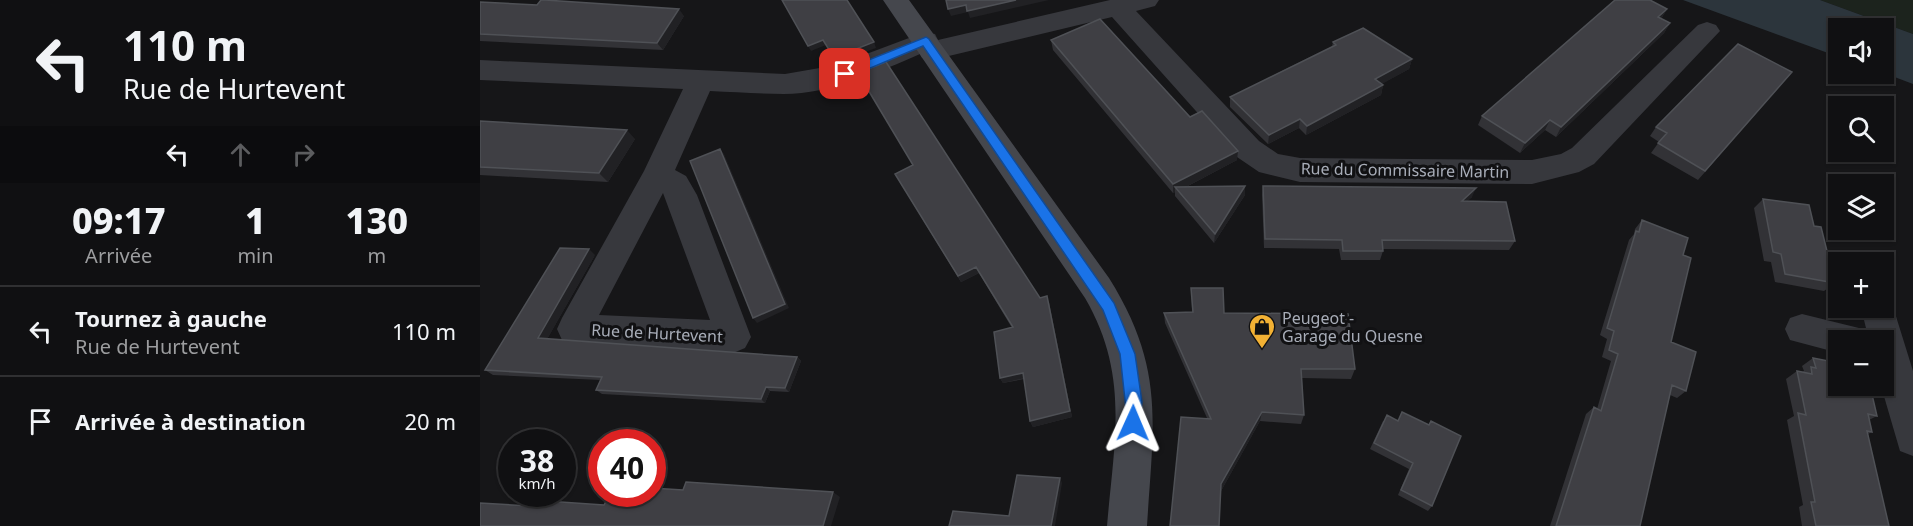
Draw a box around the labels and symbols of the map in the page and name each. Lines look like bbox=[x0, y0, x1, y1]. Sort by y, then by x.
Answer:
pin bbox=[819, 48, 870, 99]
street label: Rue du Commissaire Martin bbox=[1301, 157, 1509, 183]
place label: Peugeot - Garage du Quesne bbox=[1282, 307, 1423, 347]
shop icon: Peugeot - Garage du Quesne bbox=[1247, 312, 1277, 350]
street label: Rue de Hurtevent bbox=[591, 319, 724, 347]
position arrow bbox=[1101, 391, 1165, 455]
speed limit sign: 40 bbox=[588, 429, 666, 507]

